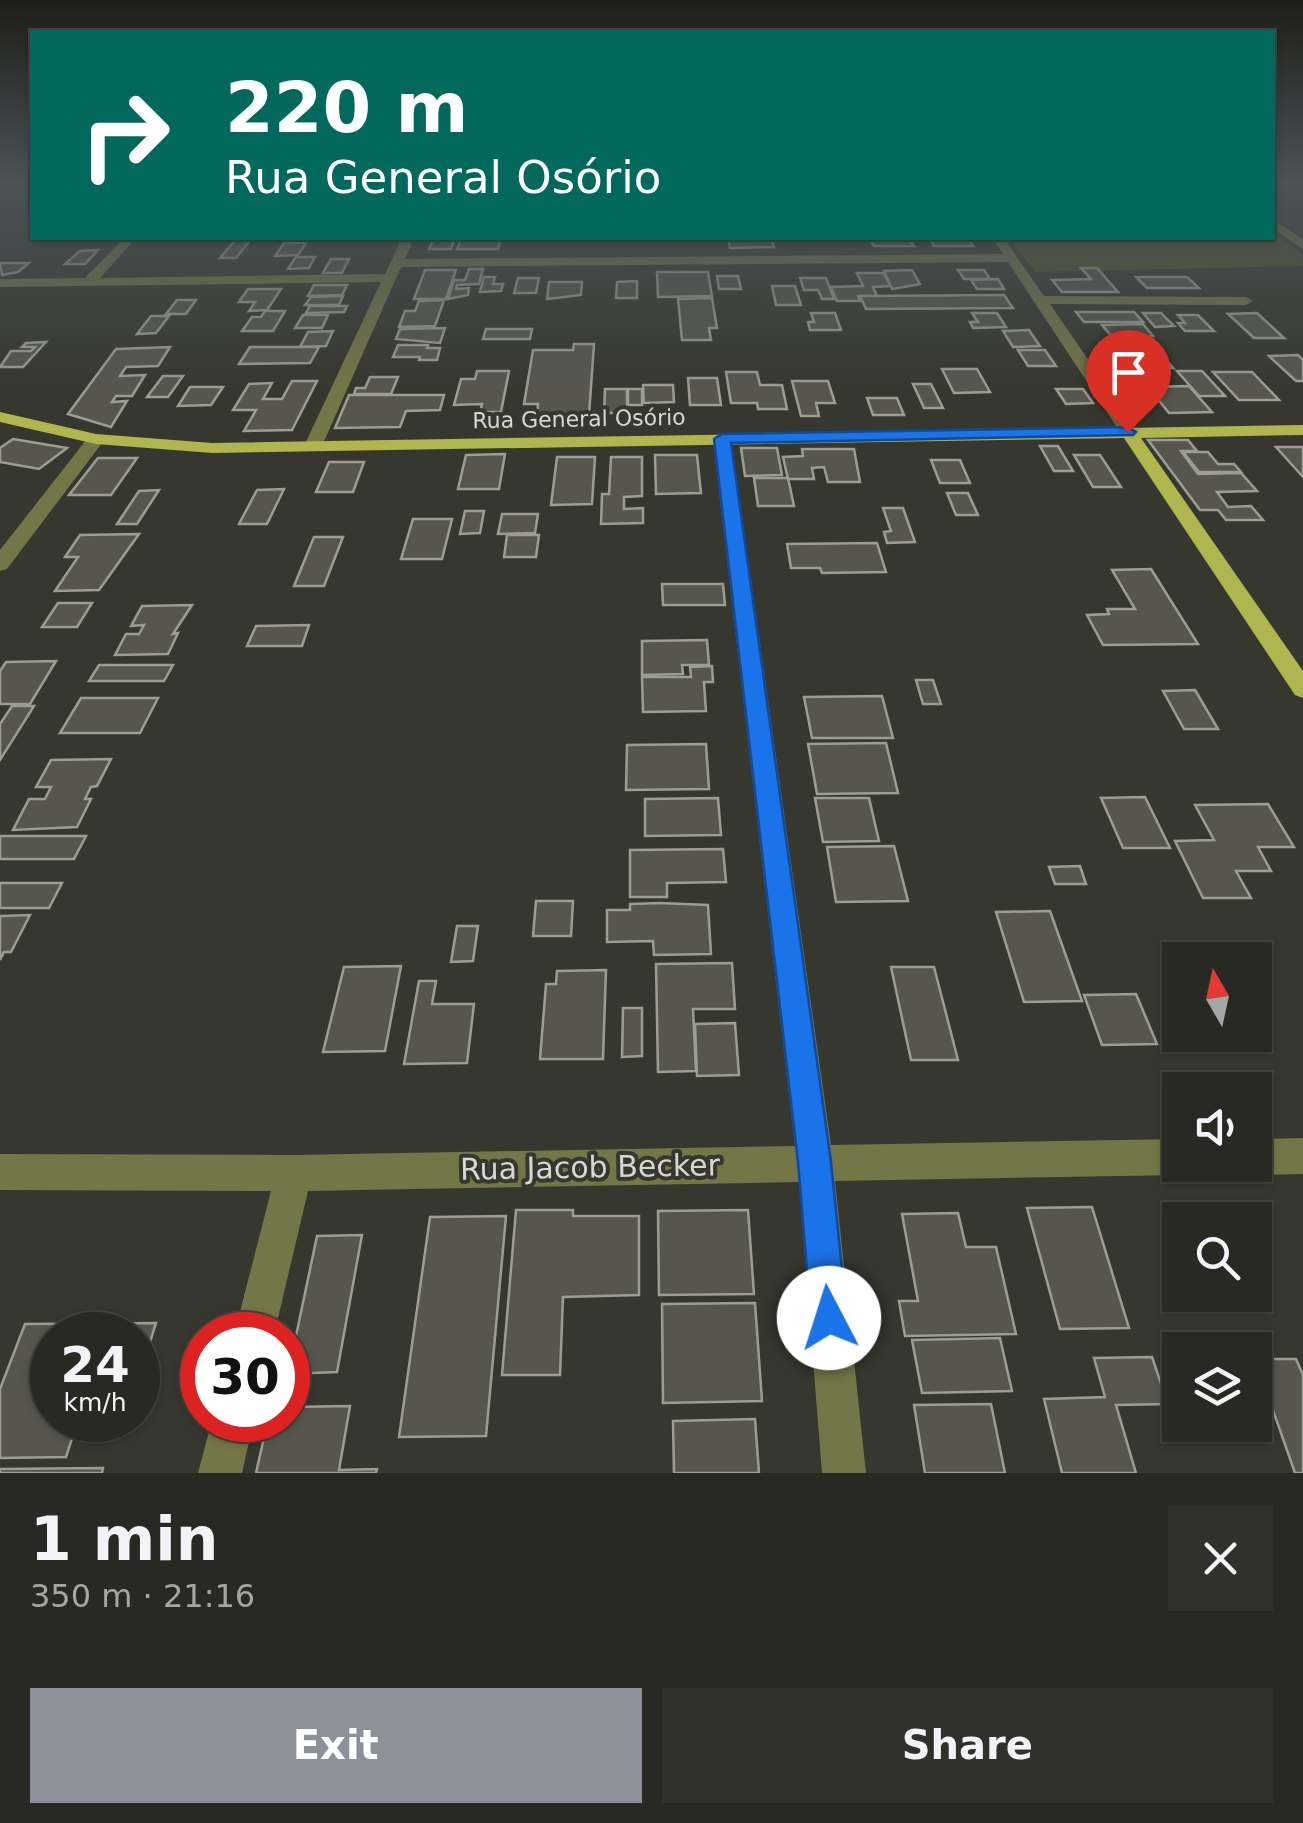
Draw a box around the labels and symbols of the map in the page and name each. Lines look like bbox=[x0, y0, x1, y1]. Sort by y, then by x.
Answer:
pin bbox=[1086, 330, 1171, 433]
street label: Rua General Osório bbox=[472, 405, 686, 433]
north arrow bbox=[1162, 942, 1272, 1052]
street label: Rua Jacob Becker bbox=[460, 1147, 721, 1187]
position arrow bbox=[777, 1266, 881, 1370]
speed limit sign: 30 bbox=[180, 1312, 310, 1442]

